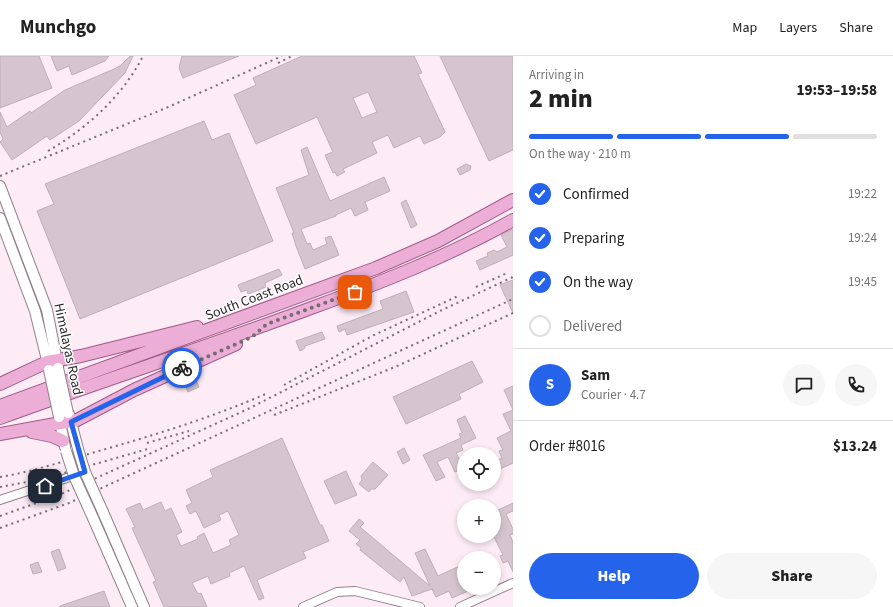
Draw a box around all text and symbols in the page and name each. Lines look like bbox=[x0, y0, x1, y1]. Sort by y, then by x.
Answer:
text: Munchgo bbox=[20, 14, 96, 41]
text: Map bbox=[732, 18, 757, 38]
text: Layers bbox=[779, 18, 817, 38]
text: Share bbox=[839, 18, 873, 38]
text: Arriving in bbox=[529, 66, 584, 84]
text: 2 min bbox=[529, 80, 593, 117]
text: 19:53–19:58 bbox=[796, 80, 877, 101]
text: On the way · 210 m bbox=[529, 145, 631, 163]
icon: check bbox=[529, 183, 551, 205]
text: Confirmed bbox=[563, 184, 629, 205]
text: 19:22 bbox=[848, 185, 877, 203]
icon: check bbox=[529, 227, 551, 249]
text: Preparing bbox=[563, 228, 624, 249]
text: 19:24 bbox=[848, 229, 877, 247]
street label: South Coast Road bbox=[202, 270, 306, 326]
icon: check bbox=[529, 271, 551, 293]
text: On the way bbox=[563, 272, 633, 293]
text: 19:45 bbox=[848, 273, 877, 291]
pin bbox=[338, 275, 372, 309]
icon: bag bbox=[344, 281, 366, 303]
street label: Himalayas Road bbox=[48, 301, 88, 397]
text: Delivered bbox=[563, 316, 622, 337]
courier bbox=[162, 348, 202, 388]
icon: bike bbox=[171, 357, 193, 379]
button: chat bbox=[783, 364, 825, 406]
button: phone bbox=[835, 364, 877, 406]
text: Sam bbox=[581, 365, 610, 386]
text: S bbox=[546, 374, 554, 395]
text: Courier · 4.7 bbox=[581, 386, 646, 404]
text: Order #8016 bbox=[529, 436, 605, 457]
text: $13.24 bbox=[833, 436, 877, 457]
map controls bbox=[457, 447, 501, 595]
button: locate bbox=[457, 447, 501, 491]
pin bbox=[28, 469, 62, 503]
icon: home bbox=[34, 475, 56, 497]
button: + bbox=[457, 499, 501, 543]
button: − bbox=[457, 551, 501, 595]
button: Help bbox=[529, 553, 699, 599]
button: Share bbox=[707, 553, 877, 599]

